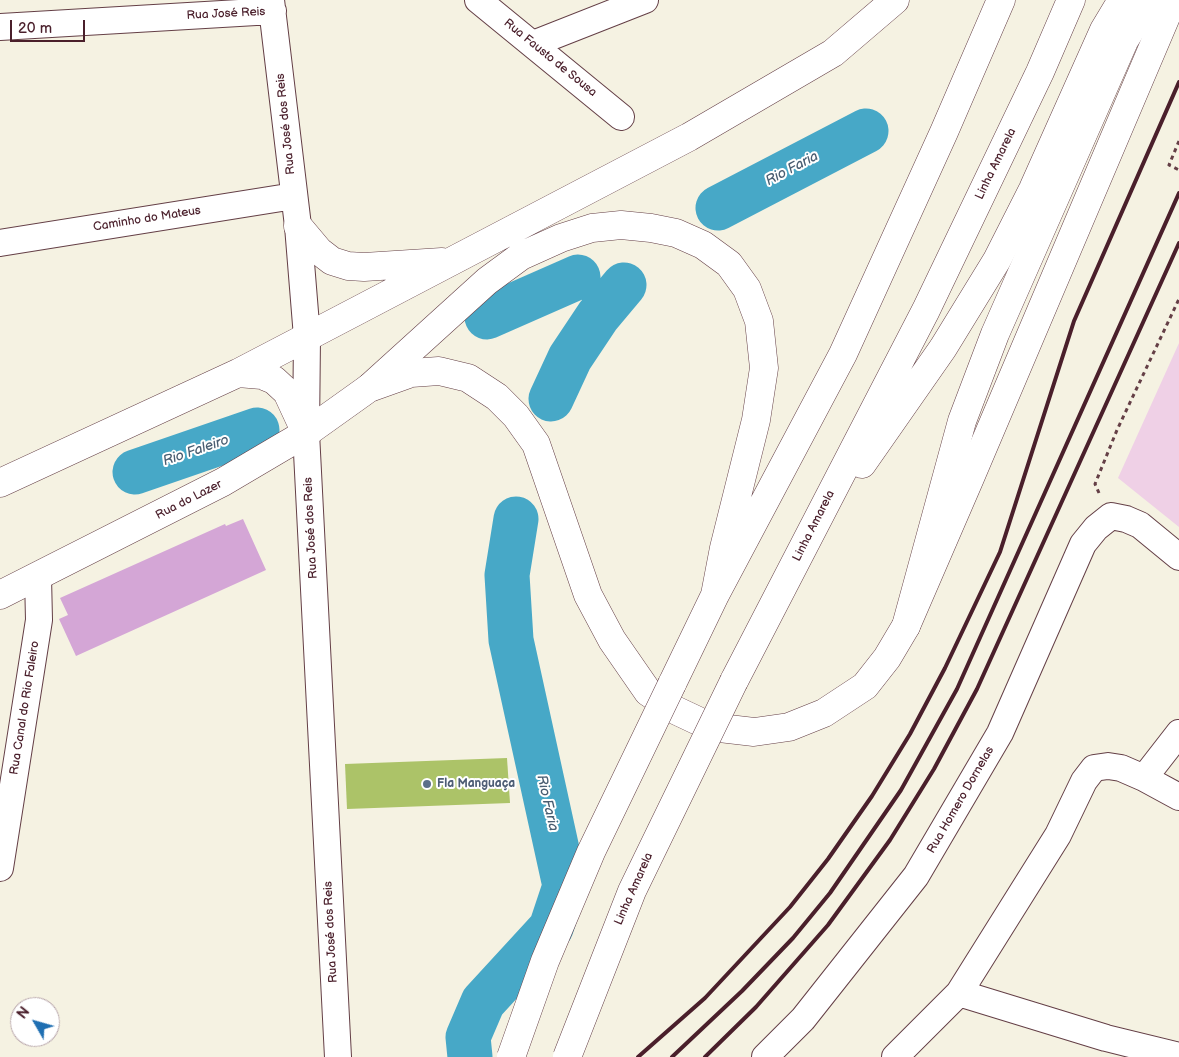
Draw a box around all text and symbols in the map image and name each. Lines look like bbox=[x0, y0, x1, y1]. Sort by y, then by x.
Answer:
street label: Rua José Reis bbox=[186, 5, 266, 23]
scale bar bbox=[12, 10, 88, 42]
street label: Rua Fausto de Sousa bbox=[501, 16, 599, 100]
text: 20 m bbox=[18, 19, 52, 38]
street label: Rua José dos Reis bbox=[274, 73, 298, 175]
street label: Linha Amarela bbox=[972, 126, 1020, 202]
water label: Rio Faria bbox=[763, 148, 821, 190]
street label: Caminho do Mateus bbox=[92, 203, 202, 235]
water label: Rio Faleiro bbox=[161, 432, 231, 470]
street label: Rua do Lazer bbox=[153, 477, 225, 523]
street label: Rua José dos Reis bbox=[301, 477, 321, 579]
street label: Linha Amarela bbox=[790, 488, 838, 564]
street label: Rua Canal do Rio Faleiro bbox=[7, 640, 43, 776]
street label: Rua Homero Dornelas bbox=[925, 744, 997, 856]
water label: Rio Faria bbox=[532, 773, 562, 833]
place label: Fla Manguaça bbox=[437, 777, 515, 791]
marker: Fla Manguaça bbox=[421, 778, 433, 790]
street label: Linha Amarela bbox=[612, 851, 656, 927]
street label: Rua José dos Reis bbox=[321, 881, 341, 983]
north arrow bbox=[10, 997, 60, 1047]
text: N bbox=[14, 1004, 34, 1022]

